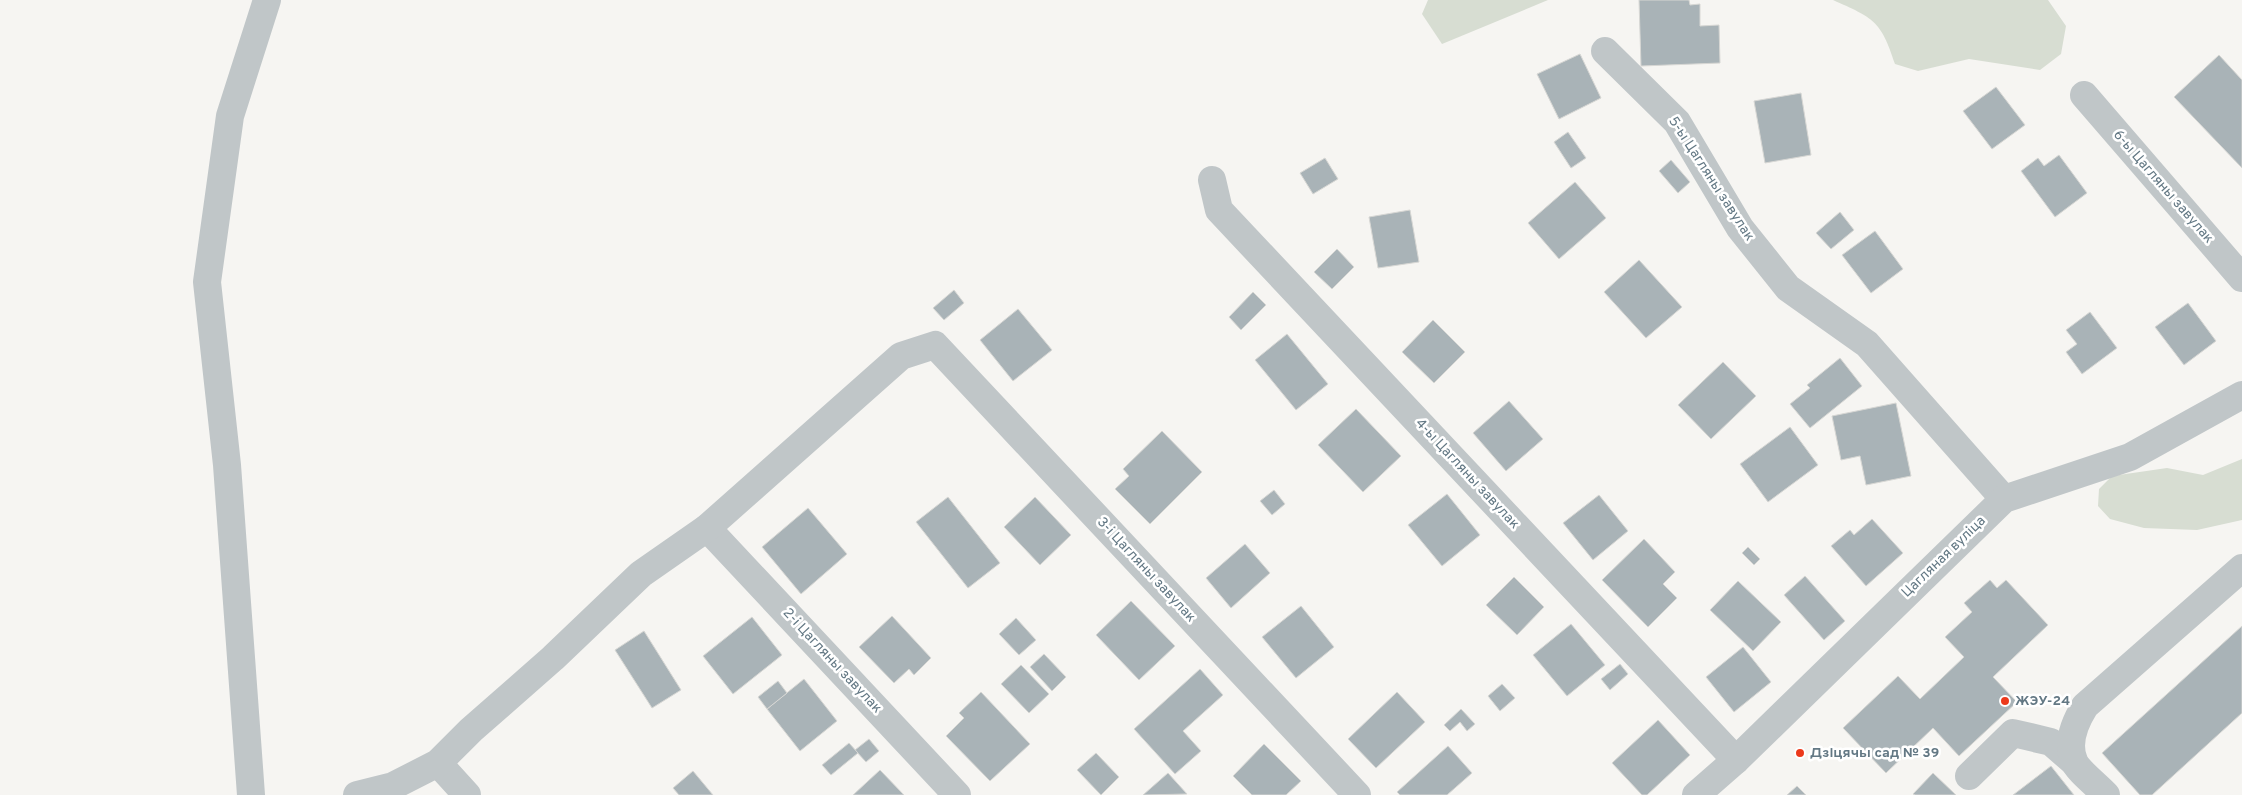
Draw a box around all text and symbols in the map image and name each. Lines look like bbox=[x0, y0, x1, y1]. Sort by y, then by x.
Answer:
street label: 5-ы Цагляны завулак bbox=[1664, 114, 1758, 244]
street label: 6-ы Цагляны завулак bbox=[2109, 127, 2217, 247]
street label: 4-ы Цагляны завулак bbox=[1411, 415, 1523, 533]
street label: Цагляная вуліца bbox=[1898, 513, 1990, 601]
street label: 3-і Цагляны завулак bbox=[1093, 514, 1199, 626]
street label: 2-і Цагляны завулак bbox=[779, 605, 885, 717]
place label: ЖЭУ-24 bbox=[2015, 693, 2070, 710]
marker: ЖЭУ-24 bbox=[1999, 695, 2011, 707]
place label: Дзіцячы сад № 39 bbox=[1810, 745, 1939, 762]
marker: Дзіцячы сад № 39 bbox=[1794, 747, 1806, 759]

